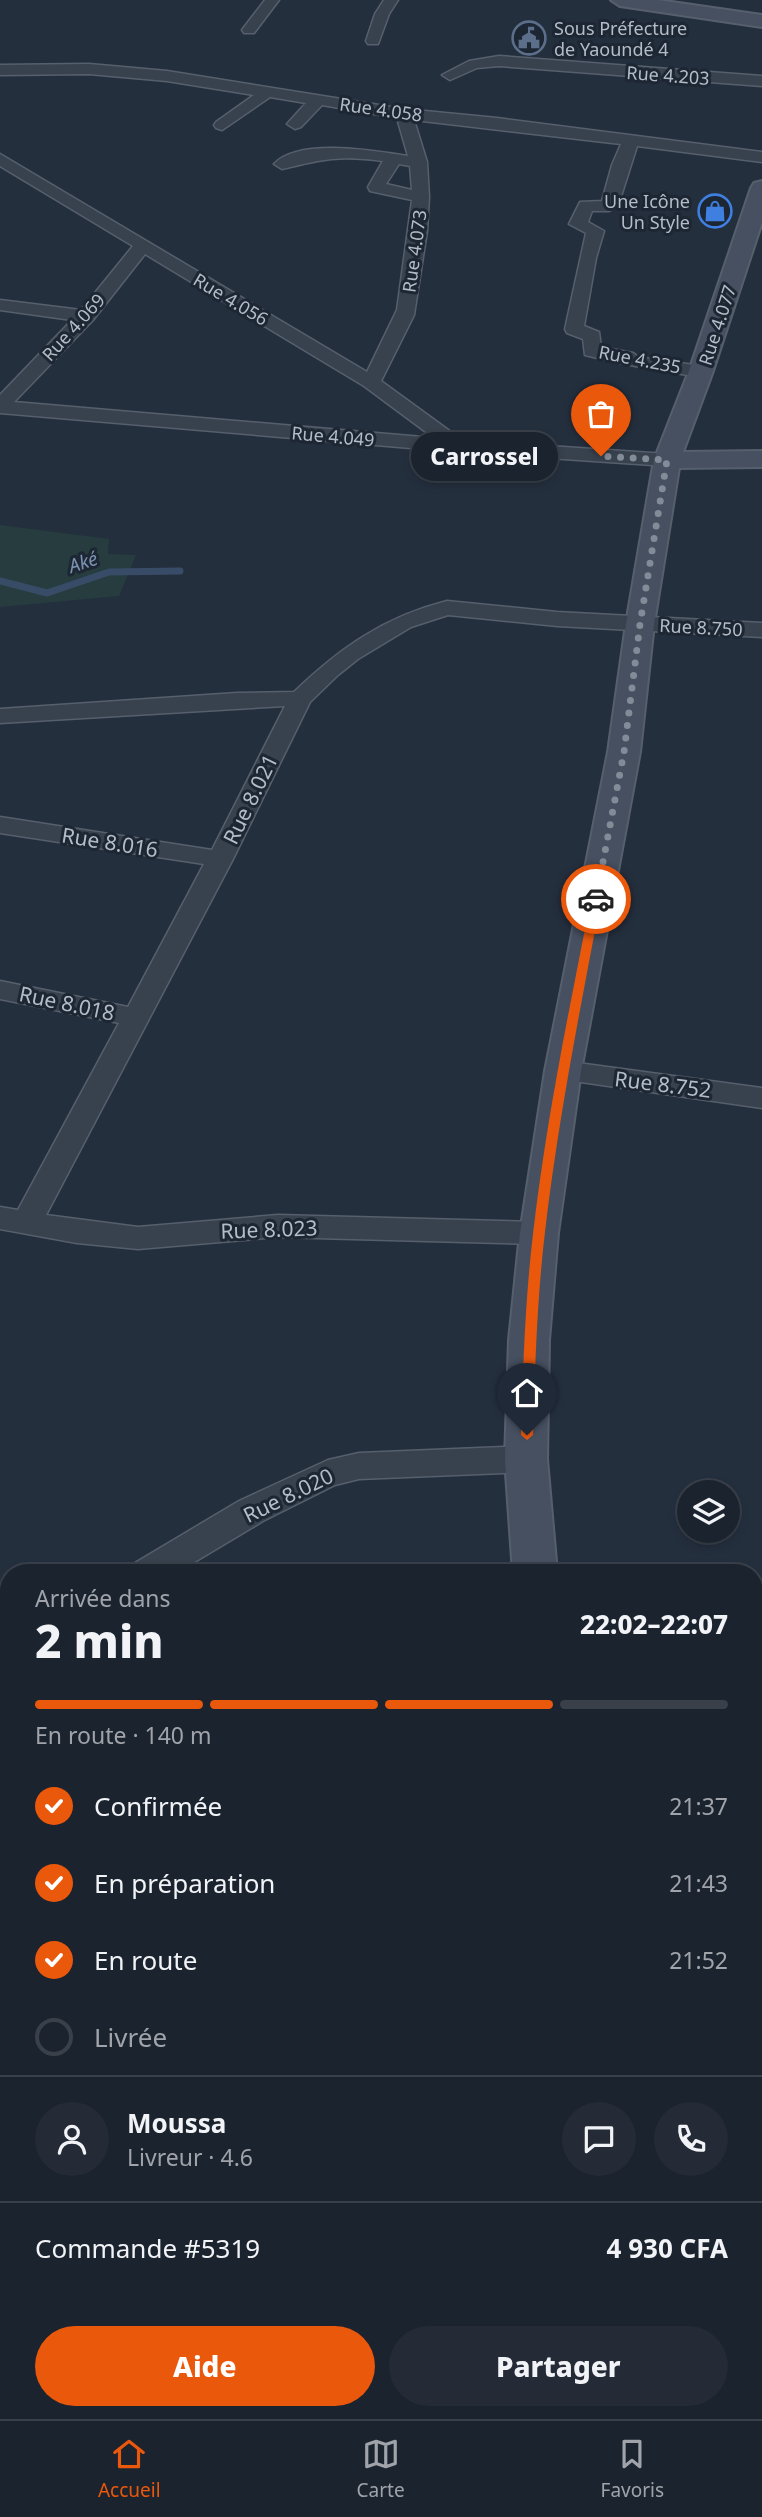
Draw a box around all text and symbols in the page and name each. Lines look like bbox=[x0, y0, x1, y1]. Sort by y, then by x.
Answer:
place label: Sous Préfecture de Yaoundé 4 bbox=[554, 16, 687, 61]
public building icon: Sous Préfecture de Yaoundé 4 bbox=[510, 19, 548, 57]
street label: Rue 4.203 bbox=[626, 60, 710, 90]
street label: Rue 4.058 bbox=[338, 91, 424, 127]
place label: Une Icône Un Style bbox=[604, 189, 690, 234]
shop icon: Une Icône Un Style bbox=[696, 192, 734, 230]
street label: Rue 4.073 bbox=[396, 208, 432, 294]
street label: Rue 4.056 bbox=[189, 267, 273, 331]
street label: Rue 4.077 bbox=[693, 282, 741, 368]
street label: Rue 4.069 bbox=[36, 288, 110, 366]
street label: Rue 4.235 bbox=[597, 339, 683, 379]
pin bbox=[571, 384, 631, 456]
icon: bag bbox=[582, 395, 620, 433]
street label: Rue 4.049 bbox=[291, 420, 375, 452]
callout: Carrossel bbox=[412, 432, 559, 480]
text: Carrossel bbox=[430, 440, 539, 472]
water label: Aké bbox=[63, 545, 101, 579]
street label: Rue 8.750 bbox=[659, 613, 743, 641]
street label: Rue 8.021 bbox=[216, 749, 284, 849]
street label: Rue 8.016 bbox=[60, 821, 160, 863]
courier bbox=[561, 864, 631, 934]
icon: car bbox=[577, 880, 615, 918]
street label: Rue 8.018 bbox=[17, 979, 117, 1027]
street label: Rue 8.752 bbox=[613, 1064, 713, 1104]
street label: Rue 8.023 bbox=[220, 1213, 318, 1245]
pin bbox=[497, 1363, 557, 1435]
icon: home bbox=[508, 1374, 546, 1412]
street label: Rue 8.020 bbox=[238, 1461, 338, 1529]
map controls bbox=[677, 1480, 740, 1543]
button: layers bbox=[677, 1480, 740, 1543]
text: Arrivée dans bbox=[35, 1582, 171, 1614]
text: 22:02–22:07 bbox=[580, 1606, 728, 1642]
text: 2 min bbox=[35, 1609, 164, 1671]
text: En route · 140 m bbox=[35, 1719, 212, 1751]
icon: check bbox=[35, 1787, 73, 1825]
text: Confirmée bbox=[94, 1788, 222, 1824]
text: 21:37 bbox=[669, 1790, 728, 1822]
icon: check bbox=[35, 1864, 73, 1902]
text: En préparation bbox=[94, 1865, 275, 1901]
text: 21:43 bbox=[669, 1867, 728, 1899]
icon: check bbox=[35, 1941, 73, 1979]
text: En route bbox=[94, 1942, 197, 1978]
text: 21:52 bbox=[669, 1944, 728, 1976]
text: Livrée bbox=[94, 2019, 167, 2055]
button: person bbox=[35, 2102, 109, 2176]
button: chat bbox=[562, 2102, 636, 2176]
button: phone bbox=[654, 2102, 728, 2176]
text: Moussa bbox=[127, 2105, 226, 2141]
text: Livreur · 4.6 bbox=[127, 2141, 253, 2173]
text: Commande #5319 bbox=[35, 2230, 260, 2266]
text: 4 930 CFA bbox=[607, 2230, 728, 2266]
button: Aide bbox=[35, 2326, 375, 2406]
button: Partager bbox=[389, 2326, 728, 2406]
tab: Accueil bbox=[98, 2435, 161, 2503]
tab: Carte bbox=[357, 2435, 405, 2503]
tab: Favoris bbox=[601, 2435, 664, 2503]

